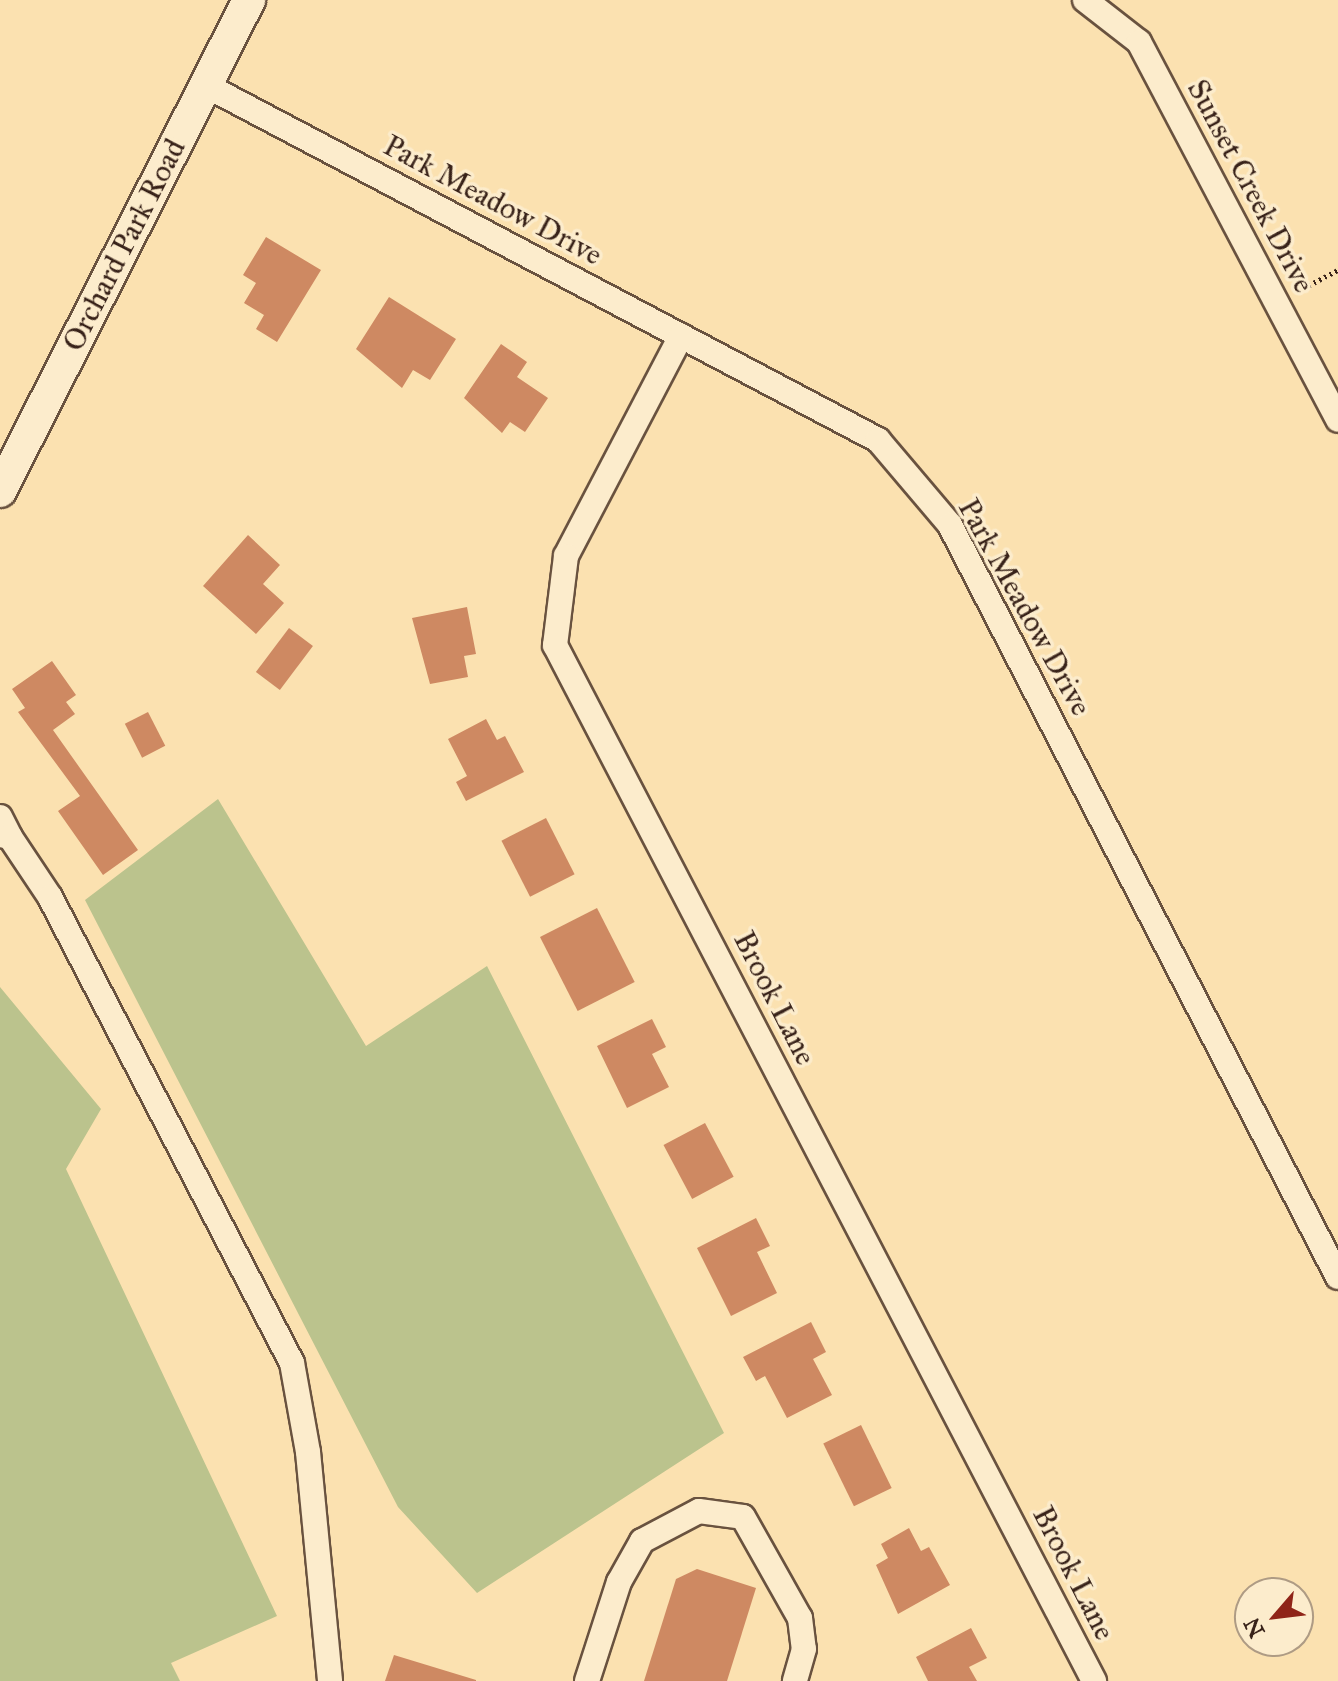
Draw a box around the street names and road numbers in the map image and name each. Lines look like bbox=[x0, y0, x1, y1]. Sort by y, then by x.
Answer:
street label: Sunset Creek Drive bbox=[1180, 73, 1322, 299]
street label: Park Meadow Drive bbox=[378, 127, 608, 273]
street label: Orchard Park Road bbox=[55, 133, 193, 357]
street label: Park Meadow Drive bbox=[951, 492, 1099, 722]
street label: Brook Lane bbox=[726, 925, 824, 1071]
street label: Brook Lane bbox=[1025, 1500, 1123, 1646]

